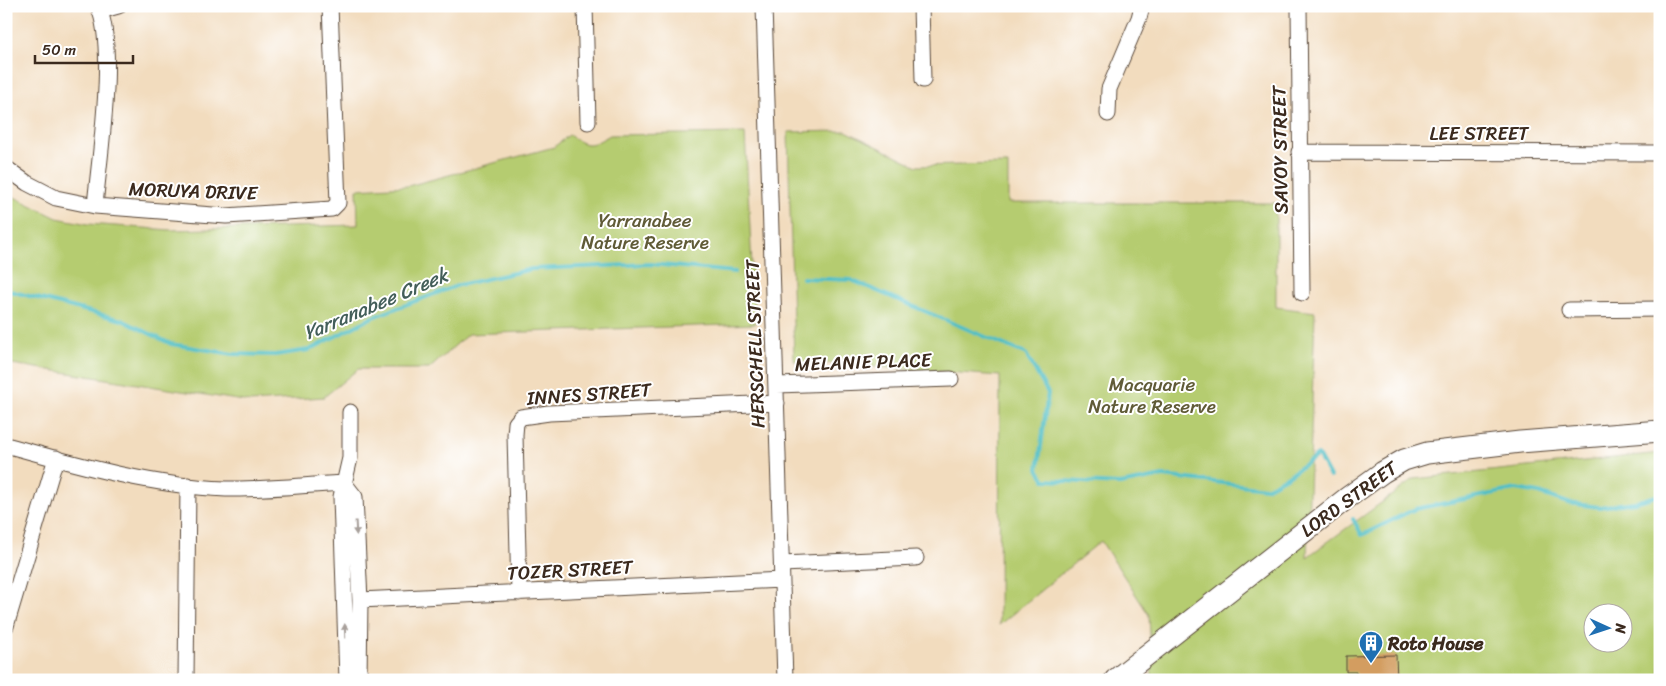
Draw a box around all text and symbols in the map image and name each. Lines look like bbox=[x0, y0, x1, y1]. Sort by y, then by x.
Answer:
scale bar bbox=[35, 32, 132, 64]
text: 50 m bbox=[42, 37, 77, 63]
street label: SAVOY STREET bbox=[1262, 84, 1298, 215]
street label: LEE STREET bbox=[1430, 117, 1529, 150]
street label: MORUYA DRIVE bbox=[128, 172, 259, 210]
park label: Yarranabee Nature Reserve bbox=[581, 204, 709, 259]
water label: Yarranabee Creek bbox=[298, 257, 455, 350]
street label: HERSCHELL STREET bbox=[736, 259, 774, 429]
street label: MELANIE PLACE bbox=[794, 343, 933, 381]
park label: Macquarie Nature Reserve bbox=[1088, 368, 1216, 423]
street label: INNES STREET bbox=[525, 373, 654, 415]
street label: LORD STREET bbox=[1293, 451, 1406, 546]
one-way arrow bbox=[353, 520, 361, 536]
street label: TOZER STREET bbox=[506, 550, 635, 590]
north arrow bbox=[1584, 604, 1634, 654]
text: N bbox=[1608, 622, 1633, 634]
one-way arrow bbox=[341, 623, 349, 639]
place label: Roto House bbox=[1387, 627, 1484, 660]
building icon: Roto House bbox=[1358, 630, 1384, 664]

